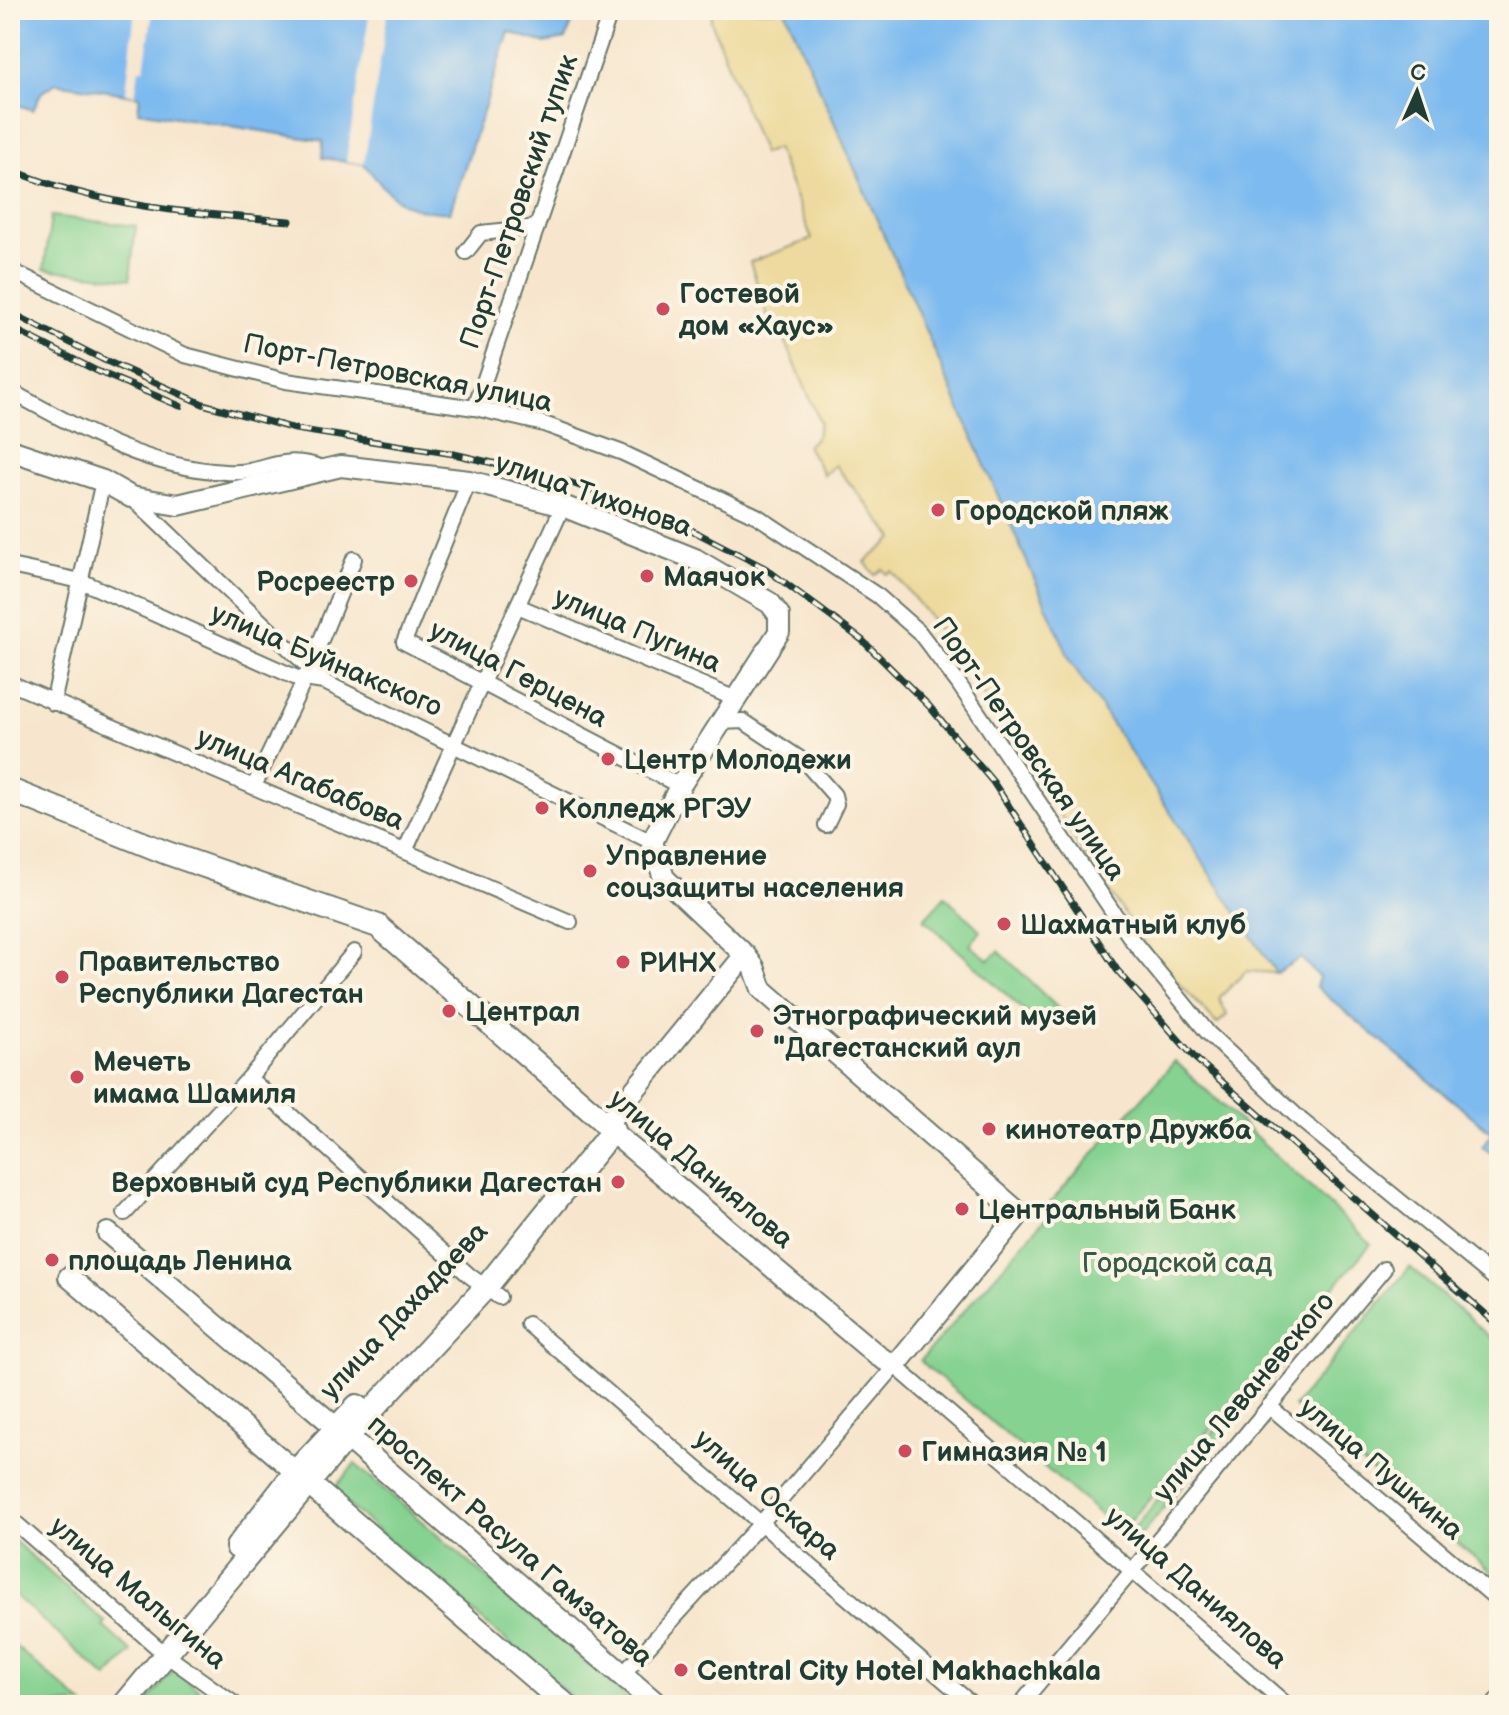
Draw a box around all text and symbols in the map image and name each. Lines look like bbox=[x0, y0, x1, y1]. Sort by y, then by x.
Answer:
street label: Порт-Петровский тупик bbox=[453, 50, 585, 353]
north arrow bbox=[1377, 52, 1457, 132]
text: С bbox=[1410, 60, 1426, 87]
place label: Гостевой дом «Хаус» bbox=[678, 278, 834, 343]
marker: Гостевой дом «Хаус» bbox=[654, 300, 672, 318]
street label: Порт-Петровская улица bbox=[240, 327, 555, 420]
street label: улица Тихонова bbox=[491, 446, 696, 545]
place label: Городской пляж bbox=[954, 495, 1169, 528]
marker: Городской пляж bbox=[929, 501, 947, 519]
place label: Маячок bbox=[663, 561, 766, 594]
place label: Росреестр bbox=[256, 566, 395, 599]
marker: Маячок bbox=[638, 567, 656, 585]
marker: Росреестр bbox=[402, 572, 420, 590]
street label: улица Пугина bbox=[549, 580, 726, 680]
street label: улица Буйнакского bbox=[206, 597, 447, 724]
street label: Порт-Петровская улица bbox=[925, 611, 1133, 887]
street label: улица Герцена bbox=[424, 614, 613, 735]
street label: улица Агабабова bbox=[192, 721, 409, 838]
place label: Центр Молодежи bbox=[624, 744, 852, 777]
marker: Центр Молодежи bbox=[599, 750, 617, 768]
place label: Колледж РГЭУ bbox=[558, 793, 752, 826]
marker: Колледж РГЭУ bbox=[533, 799, 551, 817]
place label: Управление соцзащиты населения bbox=[606, 840, 904, 905]
marker: Управление соцзащиты населения bbox=[581, 862, 599, 880]
place label: Шахматный клуб bbox=[1020, 909, 1246, 942]
marker: Шахматный клуб bbox=[995, 915, 1013, 933]
place label: Правительство Республики Дагестан bbox=[78, 946, 364, 1011]
place label: РИНХ bbox=[639, 947, 717, 980]
marker: РИНХ bbox=[614, 953, 632, 971]
marker: Правительство Республики Дагестан bbox=[53, 968, 71, 986]
place label: Централ bbox=[465, 996, 580, 1029]
place label: Этнографический музей "Дагестанский аул bbox=[773, 1000, 1097, 1065]
marker: Централ bbox=[440, 1002, 458, 1020]
marker: Этнографический музей "Дагестанский аул bbox=[748, 1022, 766, 1040]
place label: Мечеть имама Шамиля bbox=[93, 1046, 296, 1111]
marker: Мечеть имама Шамиля bbox=[68, 1068, 86, 1086]
street label: улица Даниялова bbox=[602, 1083, 800, 1256]
place label: кинотеатр Дружба bbox=[1005, 1114, 1252, 1147]
marker: кинотеатр Дружба bbox=[980, 1120, 998, 1138]
place label: Верховный суд Республики Дагестан bbox=[111, 1167, 602, 1200]
marker: Верховный суд Республики Дагестан bbox=[609, 1173, 627, 1191]
place label: Центральный Банк bbox=[978, 1194, 1236, 1227]
marker: Центральный Банк bbox=[953, 1200, 971, 1218]
street label: улица Дахадаева bbox=[313, 1215, 495, 1407]
place label: площадь Ленина bbox=[68, 1245, 292, 1278]
park label: Городской сад bbox=[1082, 1247, 1272, 1280]
marker: площадь Ленина bbox=[43, 1251, 61, 1269]
street label: улица Леваневского bbox=[1147, 1285, 1341, 1508]
street label: улица Пушкина bbox=[1293, 1391, 1470, 1547]
street label: проспект Расула Гамзатова bbox=[361, 1408, 660, 1674]
street label: улица Оскара bbox=[687, 1423, 847, 1568]
place label: Гимназия № 1 bbox=[921, 1436, 1107, 1469]
marker: Гимназия № 1 bbox=[896, 1442, 914, 1460]
street label: улица Даниялова bbox=[1098, 1500, 1294, 1676]
street label: улица Малыгина bbox=[43, 1510, 233, 1677]
place label: Central City Hotel Makhachkala bbox=[697, 1655, 1101, 1688]
marker: Central City Hotel Makhachkala bbox=[672, 1661, 690, 1679]

